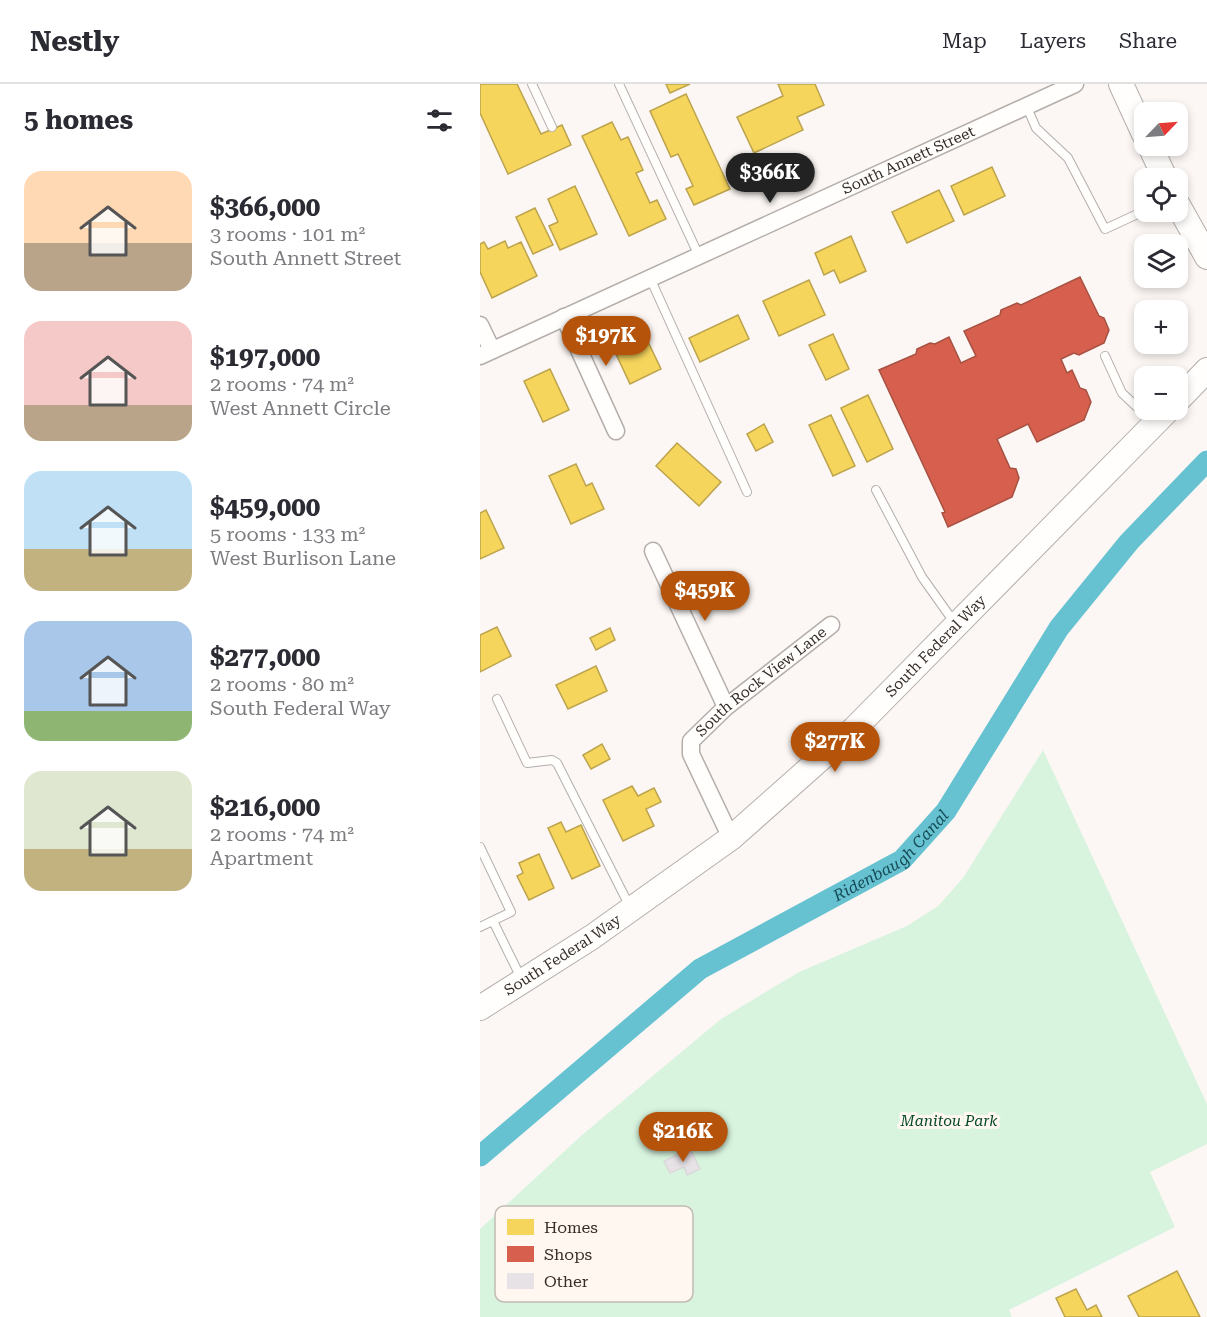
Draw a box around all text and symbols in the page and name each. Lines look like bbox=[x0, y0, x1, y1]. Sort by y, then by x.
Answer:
text: Nestly bbox=[30, 25, 119, 58]
text: Map bbox=[942, 29, 987, 53]
text: Layers bbox=[1020, 29, 1086, 53]
text: Share bbox=[1119, 29, 1177, 53]
north arrow bbox=[1134, 102, 1188, 156]
map controls bbox=[1134, 102, 1188, 420]
icon: filters bbox=[423, 104, 456, 137]
text: 5 homes bbox=[24, 105, 133, 135]
street label: South Annett Street bbox=[839, 122, 978, 198]
pin: $366K bbox=[728, 153, 812, 204]
text: $366K bbox=[740, 160, 800, 184]
button: locate bbox=[1134, 168, 1188, 222]
text: $366,000 bbox=[210, 192, 320, 222]
icon: home bbox=[72, 195, 144, 267]
text: 3 rooms · 101 m² bbox=[210, 222, 365, 246]
button: layers bbox=[1134, 234, 1188, 288]
text: South Annett Street bbox=[210, 246, 401, 270]
button: + bbox=[1134, 300, 1188, 354]
pin: $197K bbox=[564, 316, 648, 367]
text: $197K bbox=[576, 323, 636, 347]
text: $197,000 bbox=[210, 342, 320, 372]
icon: home bbox=[72, 345, 144, 417]
button: − bbox=[1134, 366, 1188, 420]
text: 2 rooms · 74 m² bbox=[210, 372, 354, 396]
text: West Annett Circle bbox=[210, 396, 391, 420]
text: $459,000 bbox=[210, 492, 320, 522]
icon: home bbox=[72, 495, 144, 567]
text: 5 rooms · 133 m² bbox=[210, 522, 365, 546]
text: West Burlison Lane bbox=[210, 546, 396, 570]
pin: $459K bbox=[663, 571, 747, 622]
text: $459K bbox=[675, 578, 735, 602]
street label: South Federal Way bbox=[882, 591, 990, 701]
street label: South Rock View Lane bbox=[692, 623, 830, 740]
text: $277,000 bbox=[210, 642, 320, 672]
icon: home bbox=[72, 645, 144, 717]
text: 2 rooms · 80 m² bbox=[210, 672, 354, 696]
text: South Federal Way bbox=[210, 696, 391, 720]
pin: $277K bbox=[793, 722, 877, 773]
text: $277K bbox=[805, 729, 865, 753]
text: $216,000 bbox=[210, 792, 320, 822]
icon: home bbox=[72, 795, 144, 867]
water label: Ridenbaugh Canal bbox=[829, 806, 953, 906]
text: 2 rooms · 74 m² bbox=[210, 822, 354, 846]
text: Apartment bbox=[210, 846, 313, 870]
street label: South Federal Way bbox=[501, 910, 624, 999]
pin: $216K bbox=[641, 1112, 725, 1163]
park label: Manitou Park bbox=[900, 1112, 998, 1130]
text: $216K bbox=[653, 1119, 713, 1143]
legend bbox=[495, 1206, 693, 1302]
text: Homes bbox=[544, 1218, 598, 1237]
text: Shops bbox=[544, 1245, 593, 1264]
text: Other bbox=[544, 1272, 589, 1291]

